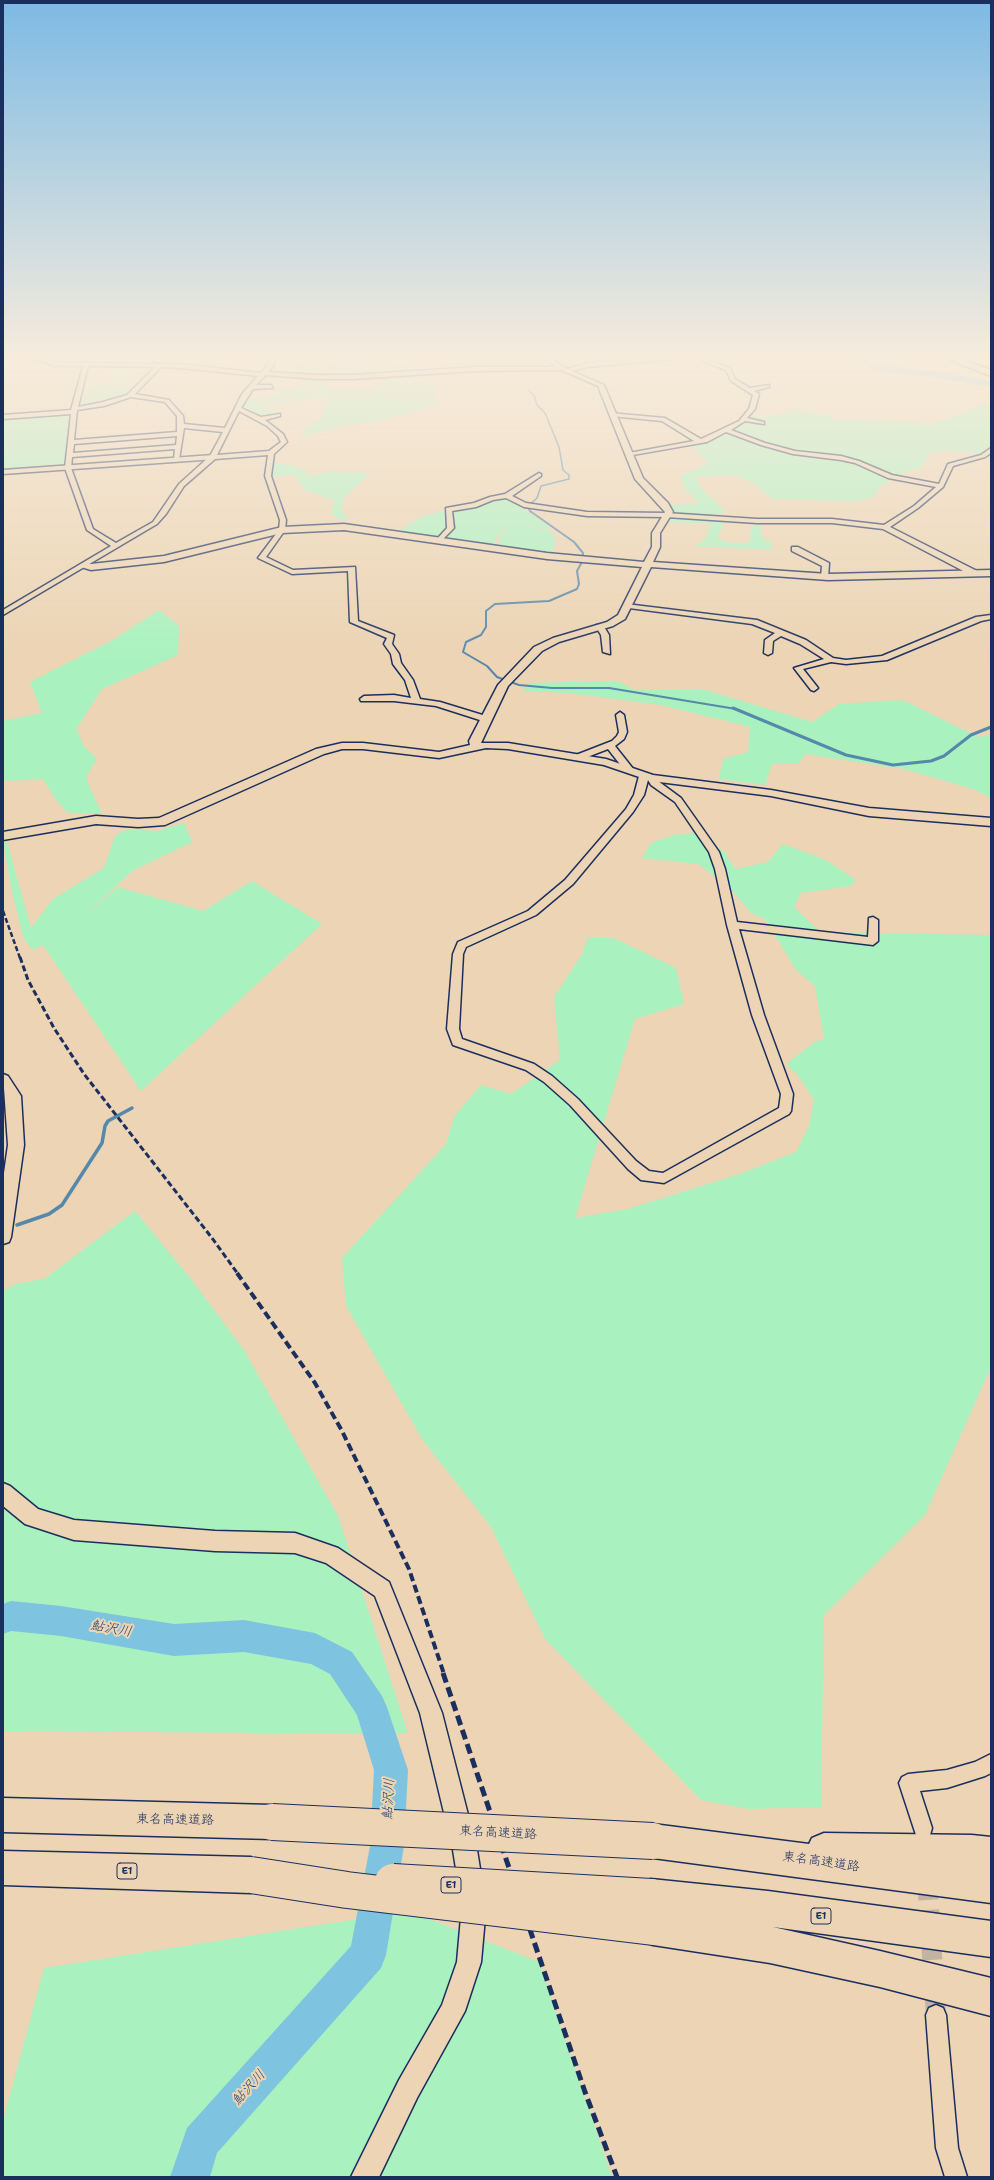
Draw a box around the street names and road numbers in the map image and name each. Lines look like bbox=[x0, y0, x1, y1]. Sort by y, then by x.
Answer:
street label: 東名高速道路 bbox=[136, 1812, 214, 1828]
street label: 東名高速道路 bbox=[459, 1823, 537, 1843]
street label: 東名高速道路 bbox=[781, 1849, 861, 1875]
road number: E1 bbox=[117, 1863, 137, 1879]
road number: E1 bbox=[441, 1877, 461, 1893]
road number: E1 bbox=[811, 1908, 831, 1924]

